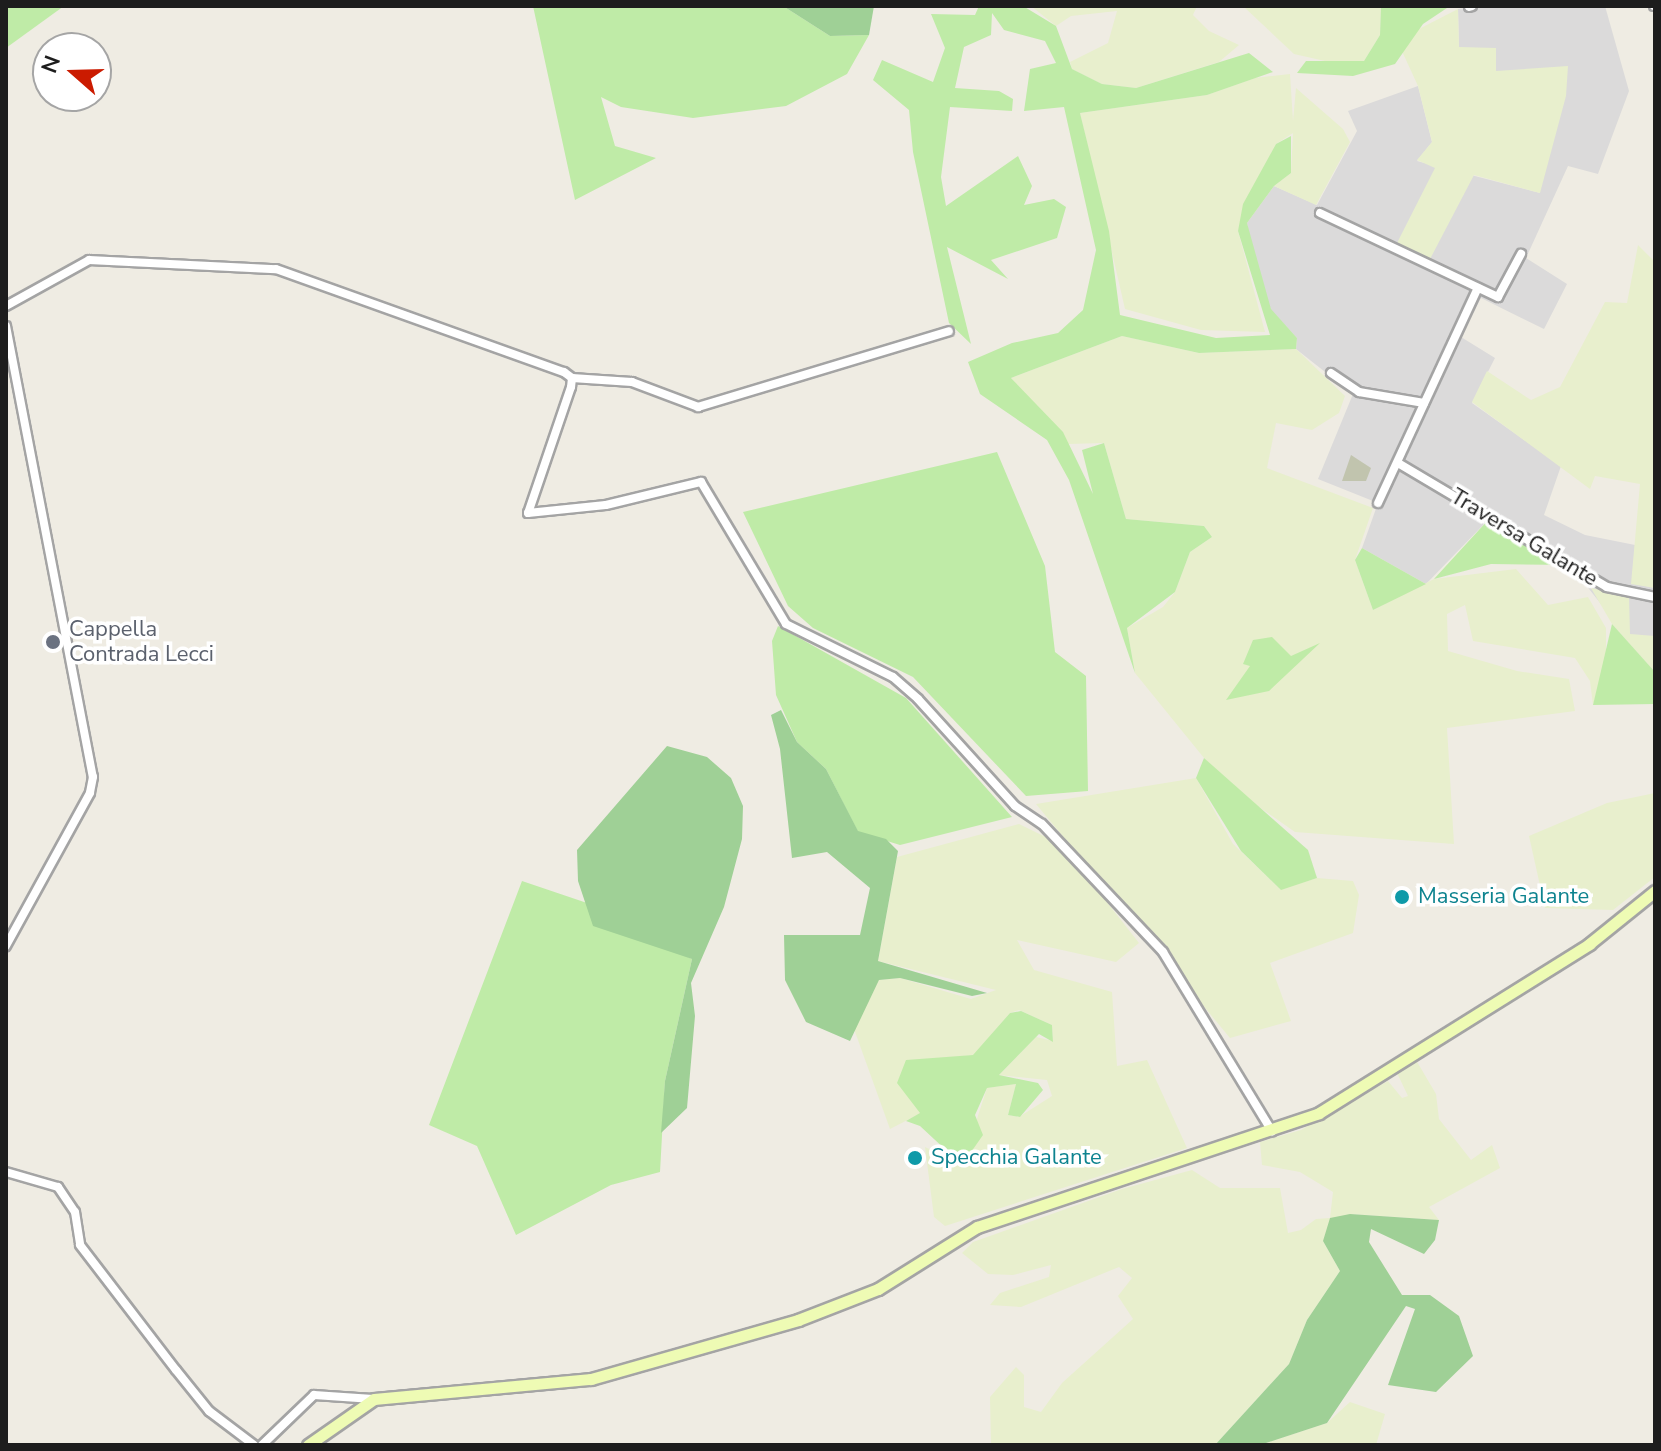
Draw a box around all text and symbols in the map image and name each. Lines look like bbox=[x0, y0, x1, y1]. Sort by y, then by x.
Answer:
north arrow bbox=[32, 32, 112, 112]
text: N bbox=[34, 52, 68, 77]
street label: Traversa Galante bbox=[1446, 484, 1602, 592]
place label: Cappella Contrada Lecci bbox=[69, 616, 214, 668]
marker: Cappella Contrada Lecci bbox=[44, 633, 62, 651]
place label: Masseria Galante bbox=[1418, 884, 1589, 910]
marker: Masseria Galante bbox=[1393, 888, 1411, 906]
place label: Specchia Galante bbox=[931, 1145, 1102, 1171]
marker: Specchia Galante bbox=[906, 1149, 924, 1167]

